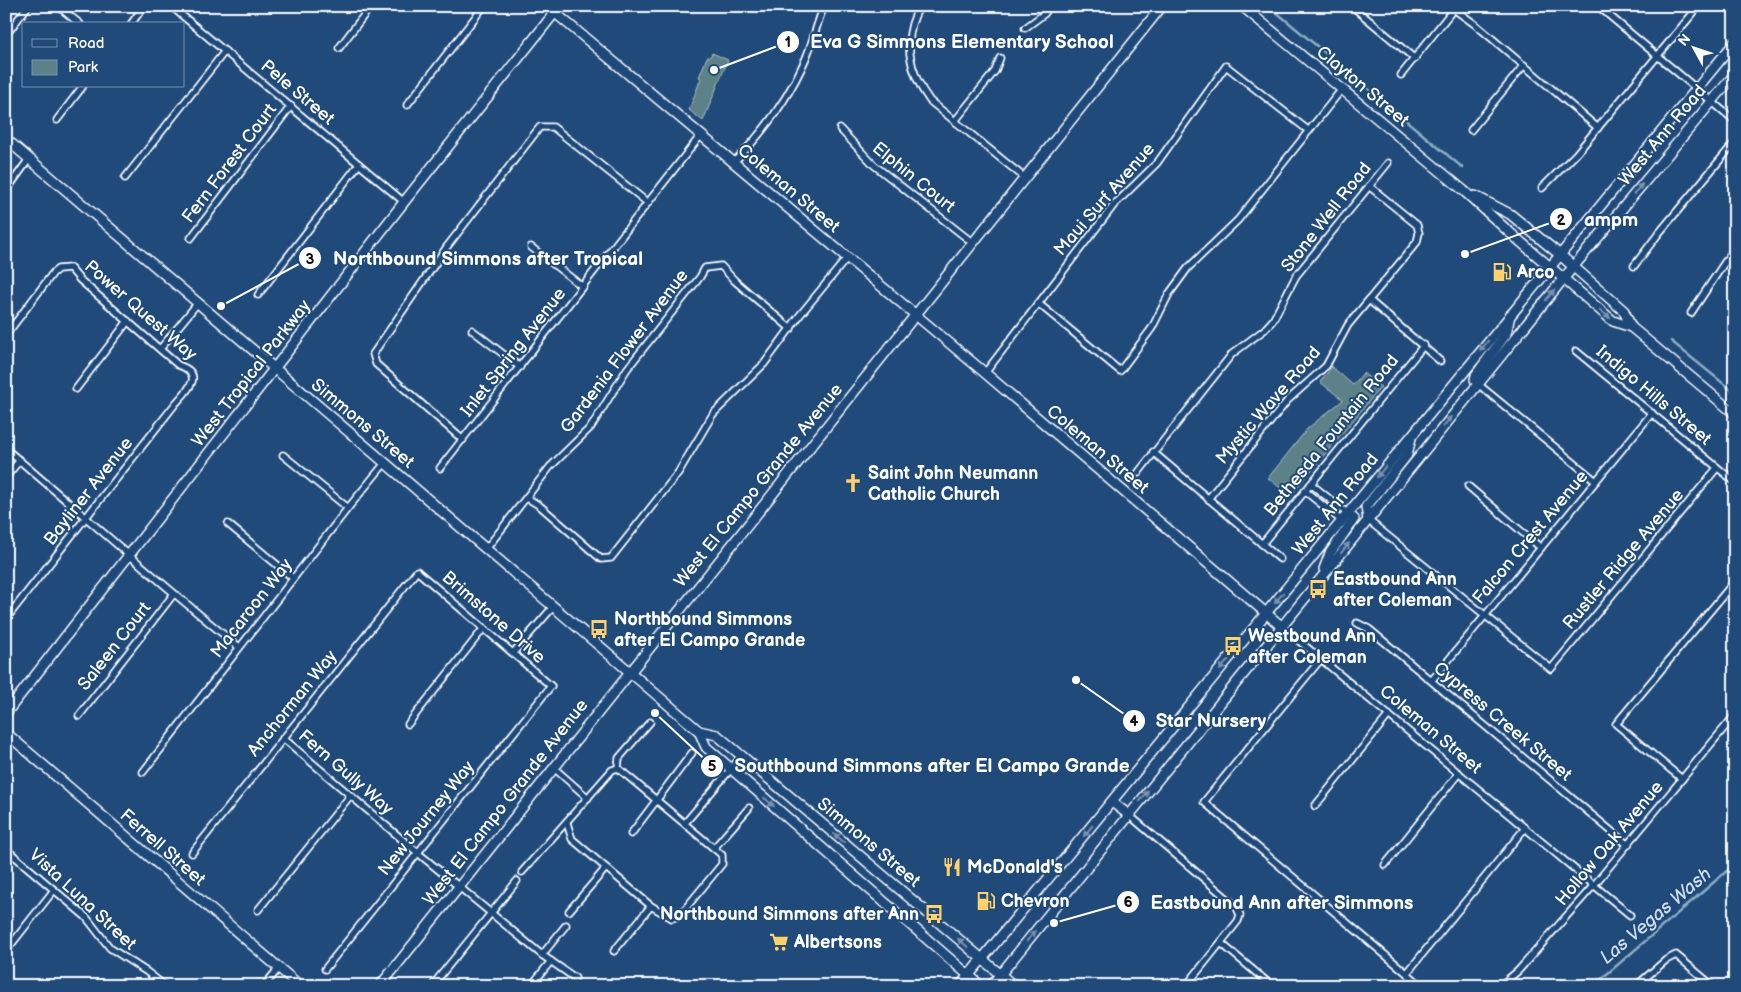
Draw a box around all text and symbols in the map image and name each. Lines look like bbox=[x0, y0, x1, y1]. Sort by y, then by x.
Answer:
legend bbox=[22, 22, 185, 88]
north arrow bbox=[1668, 22, 1718, 72]
callout: Eva G Simmons Elementary School bbox=[775, 25, 1124, 59]
text: N bbox=[1675, 30, 1694, 49]
text: Eva G Simmons Elementary School bbox=[810, 31, 1114, 54]
text: 1 bbox=[785, 33, 791, 52]
text: Road bbox=[68, 34, 104, 53]
street label: Clayton Street bbox=[1312, 42, 1414, 131]
street label: Pele Street bbox=[257, 55, 339, 130]
text: Park bbox=[68, 58, 99, 77]
street label: West Ann Road bbox=[1614, 81, 1711, 190]
street label: Fern Forest Court bbox=[178, 99, 281, 227]
street label: Elphin Court bbox=[868, 138, 960, 217]
street label: Maui Surf Avenue bbox=[1050, 138, 1159, 260]
street label: Coleman Street bbox=[733, 140, 844, 237]
street label: Stone Well Road bbox=[1277, 158, 1376, 276]
one-way arrow bbox=[1632, 184, 1644, 196]
callout: ampm bbox=[1549, 202, 1648, 236]
text: ampm bbox=[1584, 209, 1638, 232]
text: 2 bbox=[1557, 211, 1566, 230]
callout: Northbound Simmons after Tropical bbox=[298, 241, 653, 275]
text: Northbound Simmons after Tropical bbox=[333, 248, 643, 271]
text: 3 bbox=[306, 250, 315, 269]
street label: Power Quest Way bbox=[80, 256, 202, 365]
fuel station icon: Arco bbox=[1491, 261, 1513, 283]
place label: Arco bbox=[1516, 262, 1555, 283]
street label: Gardenia Flower Avenue bbox=[556, 265, 693, 437]
street label: Inlet Spring Avenue bbox=[456, 283, 571, 421]
one-way arrow bbox=[1544, 289, 1555, 302]
street label: West Tropical Parkway bbox=[187, 295, 316, 451]
one-way arrow bbox=[1599, 308, 1611, 320]
one-way arrow bbox=[1478, 339, 1489, 352]
street label: Indigo Hills Street bbox=[1592, 341, 1716, 450]
street label: Mystic Wave Road bbox=[1212, 342, 1325, 468]
street label: Bethesda Fountain Road bbox=[1260, 350, 1403, 520]
street label: Simmons Street bbox=[307, 374, 419, 473]
street label: West El Campo Grande Avenue bbox=[670, 379, 847, 591]
street label: Coleman Street bbox=[1042, 401, 1153, 498]
one-way arrow bbox=[1442, 416, 1453, 429]
street label: Bayliner Avenue bbox=[40, 433, 137, 550]
street label: West Ann Road bbox=[1288, 449, 1383, 560]
place label: Saint John Neumann Catholic Church bbox=[868, 463, 1038, 505]
one-way arrow bbox=[1376, 465, 1387, 478]
street label: Falcon Crest Avenue bbox=[1468, 466, 1593, 609]
church icon: Saint John Neumann Catholic Church bbox=[842, 472, 864, 494]
street label: Rustler Ridge Avenue bbox=[1558, 485, 1688, 634]
one-way arrow bbox=[1339, 542, 1350, 554]
street label: Macaroon Way bbox=[206, 554, 297, 662]
street label: Brimstone Drive bbox=[438, 567, 550, 668]
place label: Eastbound Ann after Coleman bbox=[1333, 569, 1457, 611]
bus stop icon: Eastbound Ann after Coleman bbox=[1307, 578, 1329, 600]
one-way arrow bbox=[1274, 591, 1285, 604]
street label: Saleen Court bbox=[73, 598, 156, 695]
place label: Northbound Simmons after El Campo Grande bbox=[614, 609, 805, 651]
bus stop icon: Northbound Simmons after El Campo Grande bbox=[588, 618, 610, 640]
place label: Westbound Ann after Coleman bbox=[1248, 626, 1376, 668]
bus stop icon: Westbound Ann after Coleman bbox=[1222, 635, 1244, 657]
street label: Anchorman Way bbox=[243, 645, 342, 761]
street label: Cypress Creek Street bbox=[1429, 657, 1576, 786]
one-way arrow bbox=[1219, 659, 1230, 671]
street label: Coleman Street bbox=[1375, 681, 1486, 778]
street label: West El Campo Grande Avenue bbox=[418, 695, 593, 910]
callout: Star Nursery bbox=[1121, 704, 1277, 738]
text: Star Nursery bbox=[1156, 710, 1267, 733]
text: 4 bbox=[1130, 712, 1139, 731]
street label: Fern Gully Way bbox=[294, 725, 398, 820]
callout: Southbound Simmons after El Campo Grande bbox=[699, 749, 1140, 783]
text: Southbound Simmons after El Campo Grande bbox=[734, 755, 1130, 778]
street label: New Journey Way bbox=[374, 756, 480, 880]
text: 5 bbox=[708, 757, 717, 776]
street label: Hollow Oak Avenue bbox=[1551, 777, 1668, 910]
one-way arrow bbox=[1139, 790, 1150, 803]
street label: Simmons Street bbox=[813, 793, 925, 892]
one-way arrow bbox=[763, 796, 775, 808]
street label: Ferrell Street bbox=[116, 805, 210, 890]
one-way arrow bbox=[1082, 825, 1093, 838]
one-way arrow bbox=[833, 833, 846, 844]
street label: Vista Luna Street bbox=[25, 844, 141, 955]
restaurant icon: McDonald's bbox=[941, 856, 963, 878]
place label: McDonald's bbox=[967, 857, 1063, 878]
water label: Las Vegas Wash bbox=[1596, 863, 1716, 969]
callout: Eastbound Ann after Simmons bbox=[1116, 885, 1424, 919]
fuel station icon: Chevron bbox=[975, 890, 997, 912]
place label: Chevron bbox=[1001, 891, 1070, 912]
text: Eastbound Ann after Simmons bbox=[1151, 892, 1413, 915]
text: 6 bbox=[1123, 893, 1133, 912]
bus stop icon: Northbound Simmons after Ann bbox=[923, 903, 945, 925]
place label: Northbound Simmons after Ann bbox=[660, 904, 919, 925]
one-way arrow bbox=[1026, 930, 1037, 943]
supermarket icon: Albertsons bbox=[768, 931, 790, 953]
place label: Albertsons bbox=[793, 932, 882, 953]
one-way arrow bbox=[958, 937, 970, 949]

